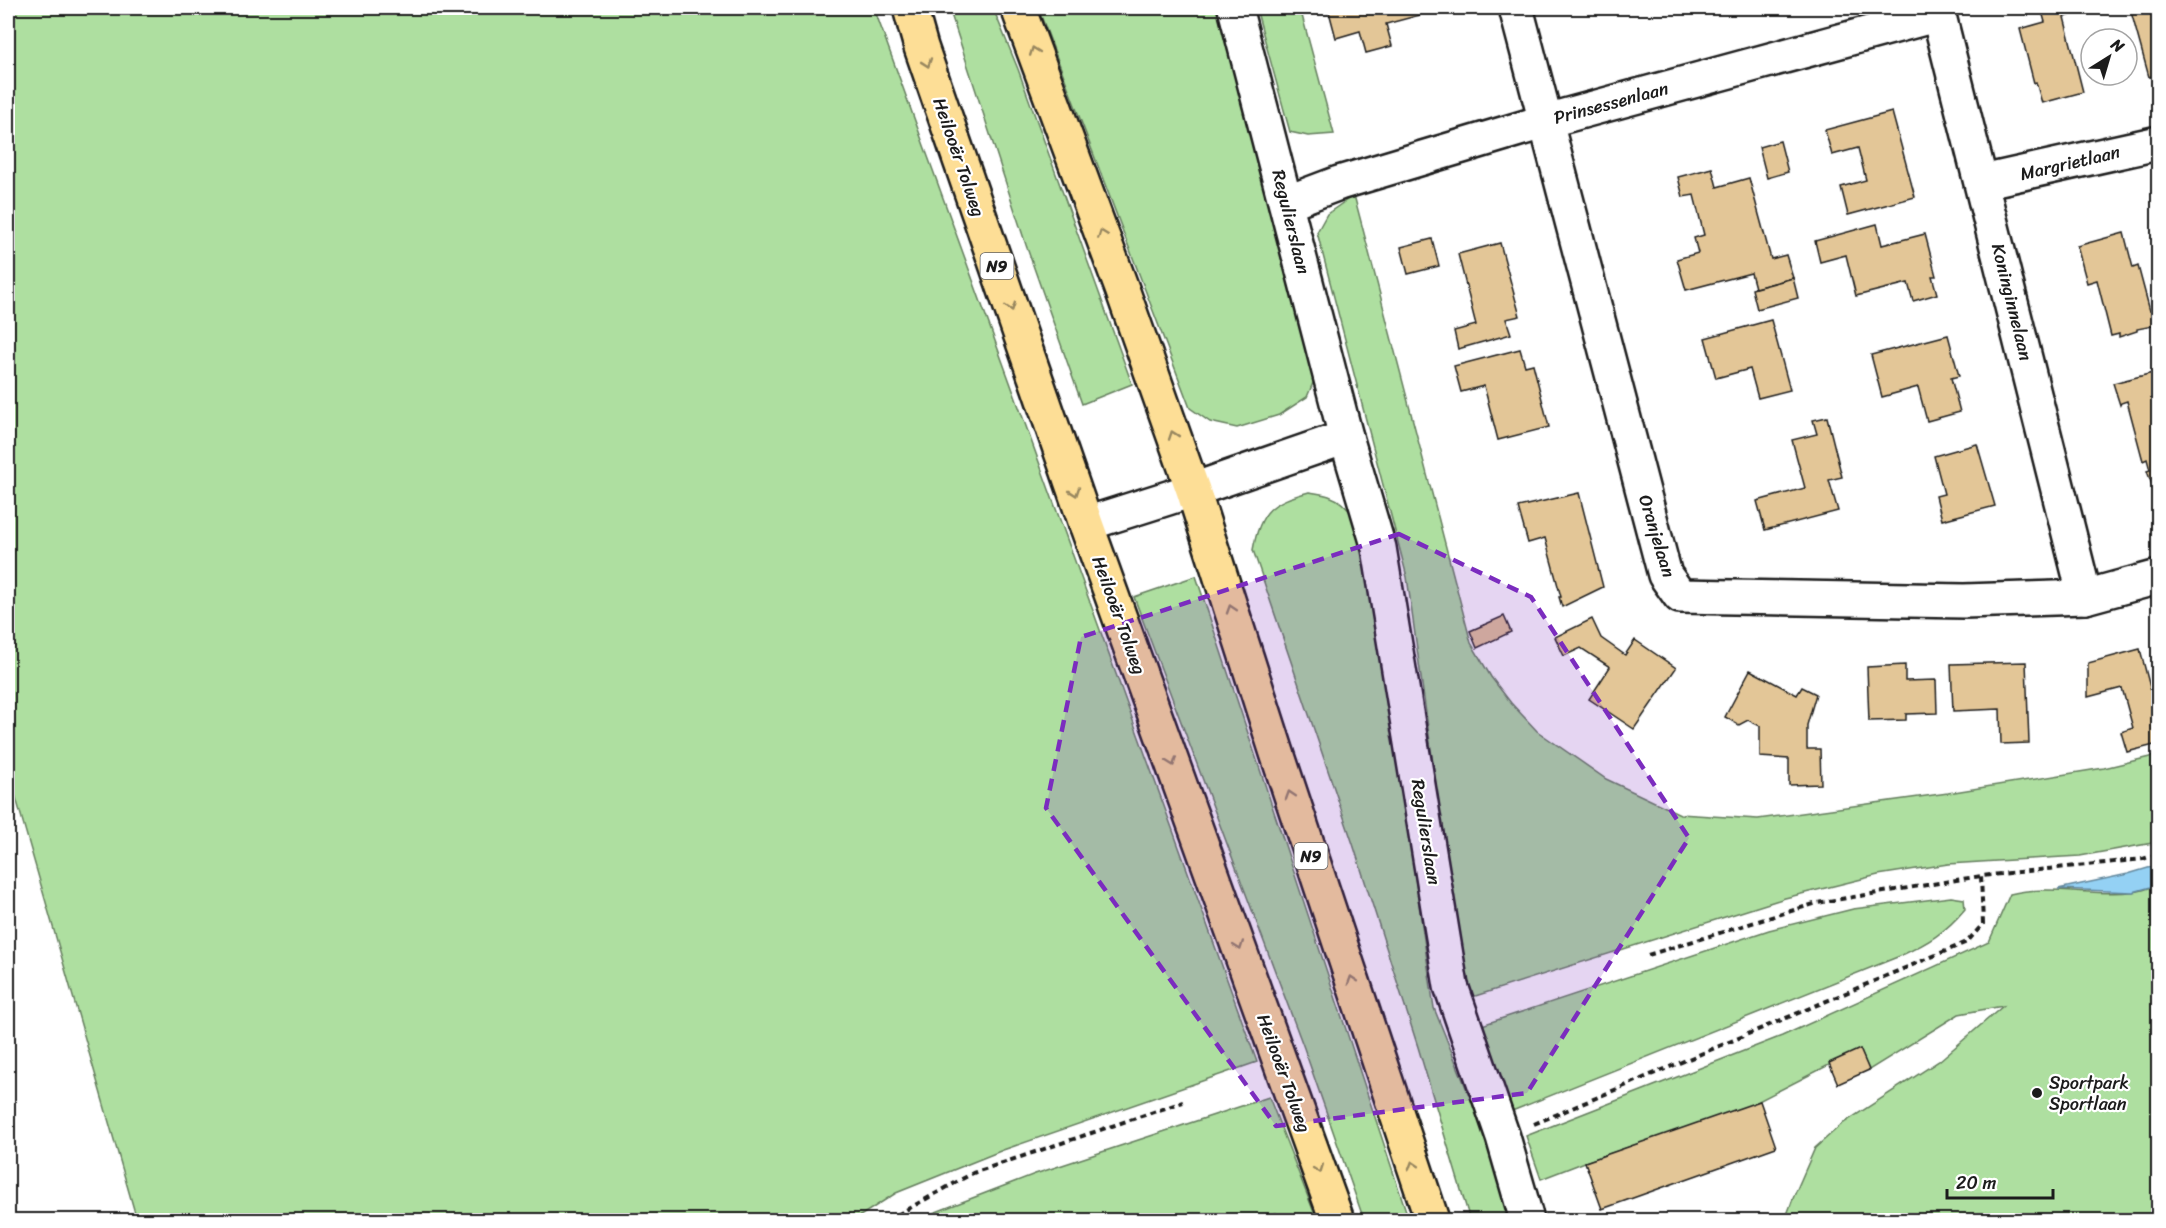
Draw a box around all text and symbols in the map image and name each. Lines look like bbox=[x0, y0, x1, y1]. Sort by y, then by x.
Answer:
north arrow bbox=[2079, 27, 2139, 87]
text: N bbox=[2104, 30, 2132, 61]
one-way arrow bbox=[1029, 47, 1042, 57]
one-way arrow bbox=[919, 57, 932, 68]
street label: Prinsessenlaan bbox=[1550, 72, 1672, 134]
street label: Heilooër Tolweg bbox=[924, 93, 994, 221]
street label: Margrietlaan bbox=[2017, 136, 2124, 190]
street label: Regulierslaan bbox=[1263, 166, 1320, 278]
one-way arrow bbox=[1097, 230, 1109, 241]
street label: Koninginnelaan bbox=[1982, 240, 2042, 364]
road number: N9 bbox=[980, 253, 1014, 279]
one-way arrow bbox=[1004, 301, 1017, 312]
one-way arrow bbox=[1168, 430, 1181, 441]
one-way arrow bbox=[1067, 486, 1080, 496]
street label: Oranjelaan bbox=[1629, 491, 1685, 582]
street label: Heilooër Tolweg bbox=[1083, 551, 1155, 679]
one-way arrow bbox=[1225, 604, 1238, 615]
one-way arrow bbox=[1165, 757, 1178, 767]
street label: Regulierslaan bbox=[1402, 777, 1450, 888]
one-way arrow bbox=[1285, 790, 1298, 801]
road number: N9 bbox=[1294, 843, 1328, 869]
one-way arrow bbox=[1231, 940, 1244, 951]
one-way arrow bbox=[1347, 975, 1359, 986]
street label: Heilooër Tolweg bbox=[1248, 1009, 1320, 1137]
place label: Sportpark Sportlaan bbox=[2049, 1067, 2129, 1120]
marker: Sportpark Sportlaan bbox=[2030, 1086, 2044, 1100]
one-way arrow bbox=[1408, 1160, 1421, 1171]
scale bar bbox=[1947, 1162, 2054, 1200]
one-way arrow bbox=[1311, 1163, 1324, 1174]
text: 20 m bbox=[1956, 1167, 1996, 1199]

